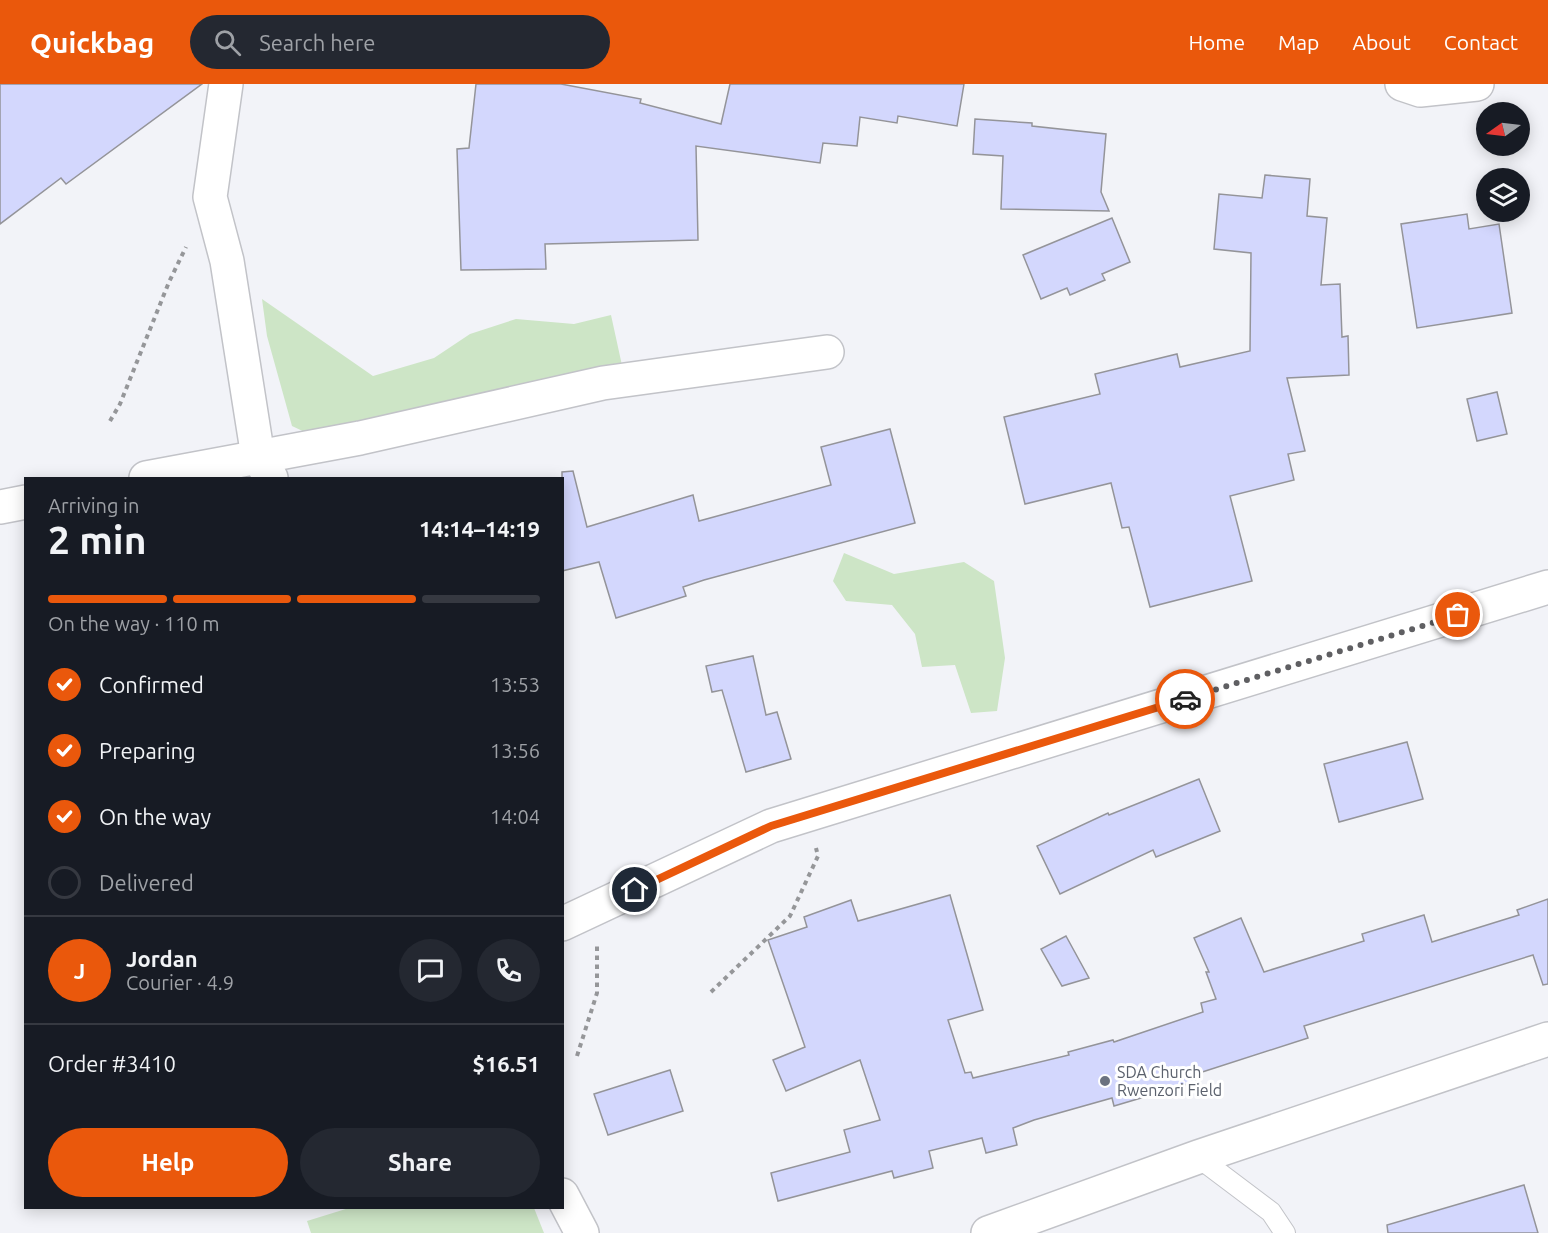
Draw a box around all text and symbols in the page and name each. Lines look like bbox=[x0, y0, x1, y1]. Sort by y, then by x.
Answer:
search box bbox=[190, 15, 610, 69]
icon: search bbox=[211, 26, 244, 59]
text: Quickbag bbox=[30, 27, 154, 58]
text: Search here bbox=[259, 30, 375, 55]
text: Home bbox=[1188, 30, 1245, 54]
text: Map bbox=[1278, 30, 1319, 54]
text: About bbox=[1352, 30, 1411, 54]
text: Contact bbox=[1444, 30, 1518, 54]
north arrow bbox=[1476, 102, 1530, 156]
map controls bbox=[1476, 102, 1530, 222]
button: layers bbox=[1476, 168, 1530, 222]
text: Arriving in bbox=[48, 494, 139, 517]
text: 14:14–14:19 bbox=[419, 516, 540, 541]
text: 2 min bbox=[48, 518, 147, 561]
pin bbox=[1432, 589, 1483, 640]
icon: bag bbox=[1441, 598, 1474, 631]
text: On the way · 110 m bbox=[48, 612, 220, 635]
icon: check bbox=[48, 668, 81, 701]
courier bbox=[1155, 669, 1215, 729]
text: Confirmed bbox=[99, 672, 204, 697]
text: 13:53 bbox=[490, 673, 540, 696]
icon: car bbox=[1169, 683, 1202, 716]
icon: check bbox=[48, 734, 81, 767]
text: Preparing bbox=[99, 738, 196, 763]
text: 13:56 bbox=[490, 739, 540, 762]
icon: check bbox=[48, 800, 81, 833]
text: On the way bbox=[99, 804, 211, 829]
text: 14:04 bbox=[490, 805, 540, 828]
pin bbox=[609, 864, 660, 915]
text: Delivered bbox=[99, 870, 194, 895]
icon: home bbox=[618, 873, 651, 906]
button: chat bbox=[399, 939, 462, 1002]
button: phone bbox=[477, 939, 540, 1002]
text: Jordan bbox=[126, 946, 198, 971]
text: J bbox=[74, 958, 85, 983]
text: Courier · 4.9 bbox=[126, 971, 234, 994]
text: Order #3410 bbox=[48, 1051, 176, 1076]
text: $16.51 bbox=[473, 1051, 540, 1076]
place label: SDA Church Rwenzori Field bbox=[1117, 1063, 1222, 1099]
marker: SDA Church Rwenzori Field bbox=[1098, 1074, 1112, 1088]
button: Help bbox=[48, 1128, 288, 1197]
button: Share bbox=[300, 1128, 540, 1197]

